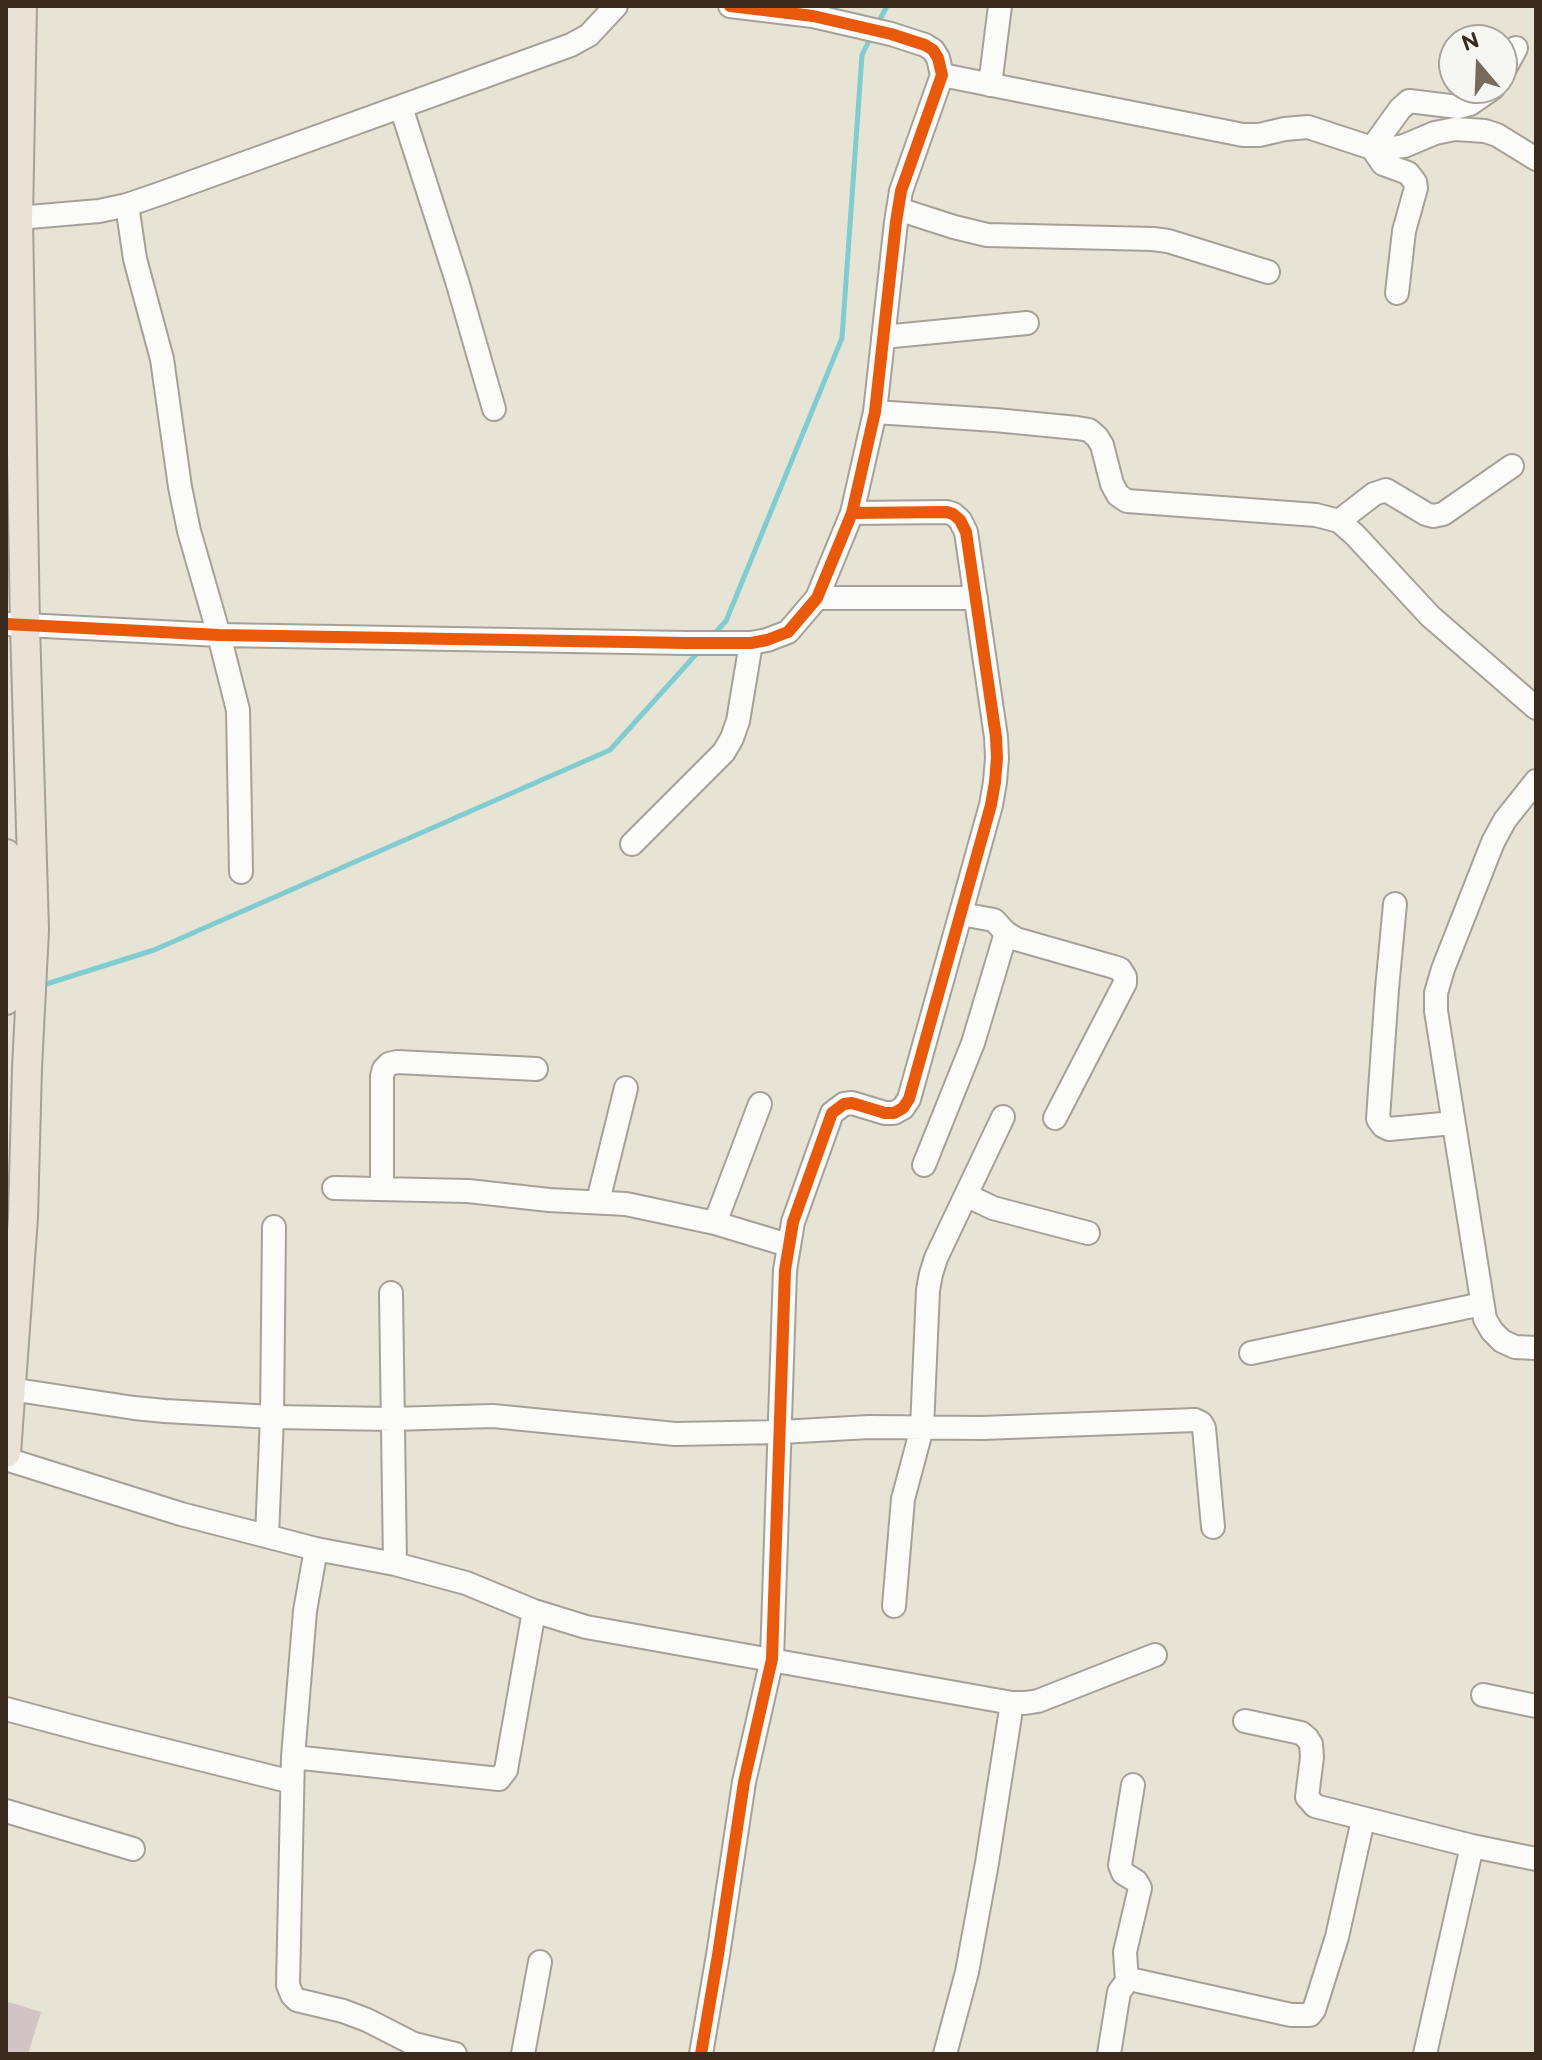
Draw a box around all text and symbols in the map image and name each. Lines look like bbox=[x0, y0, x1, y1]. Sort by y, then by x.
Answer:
north arrow bbox=[1438, 24, 1518, 104]
text: N bbox=[1458, 27, 1483, 58]

